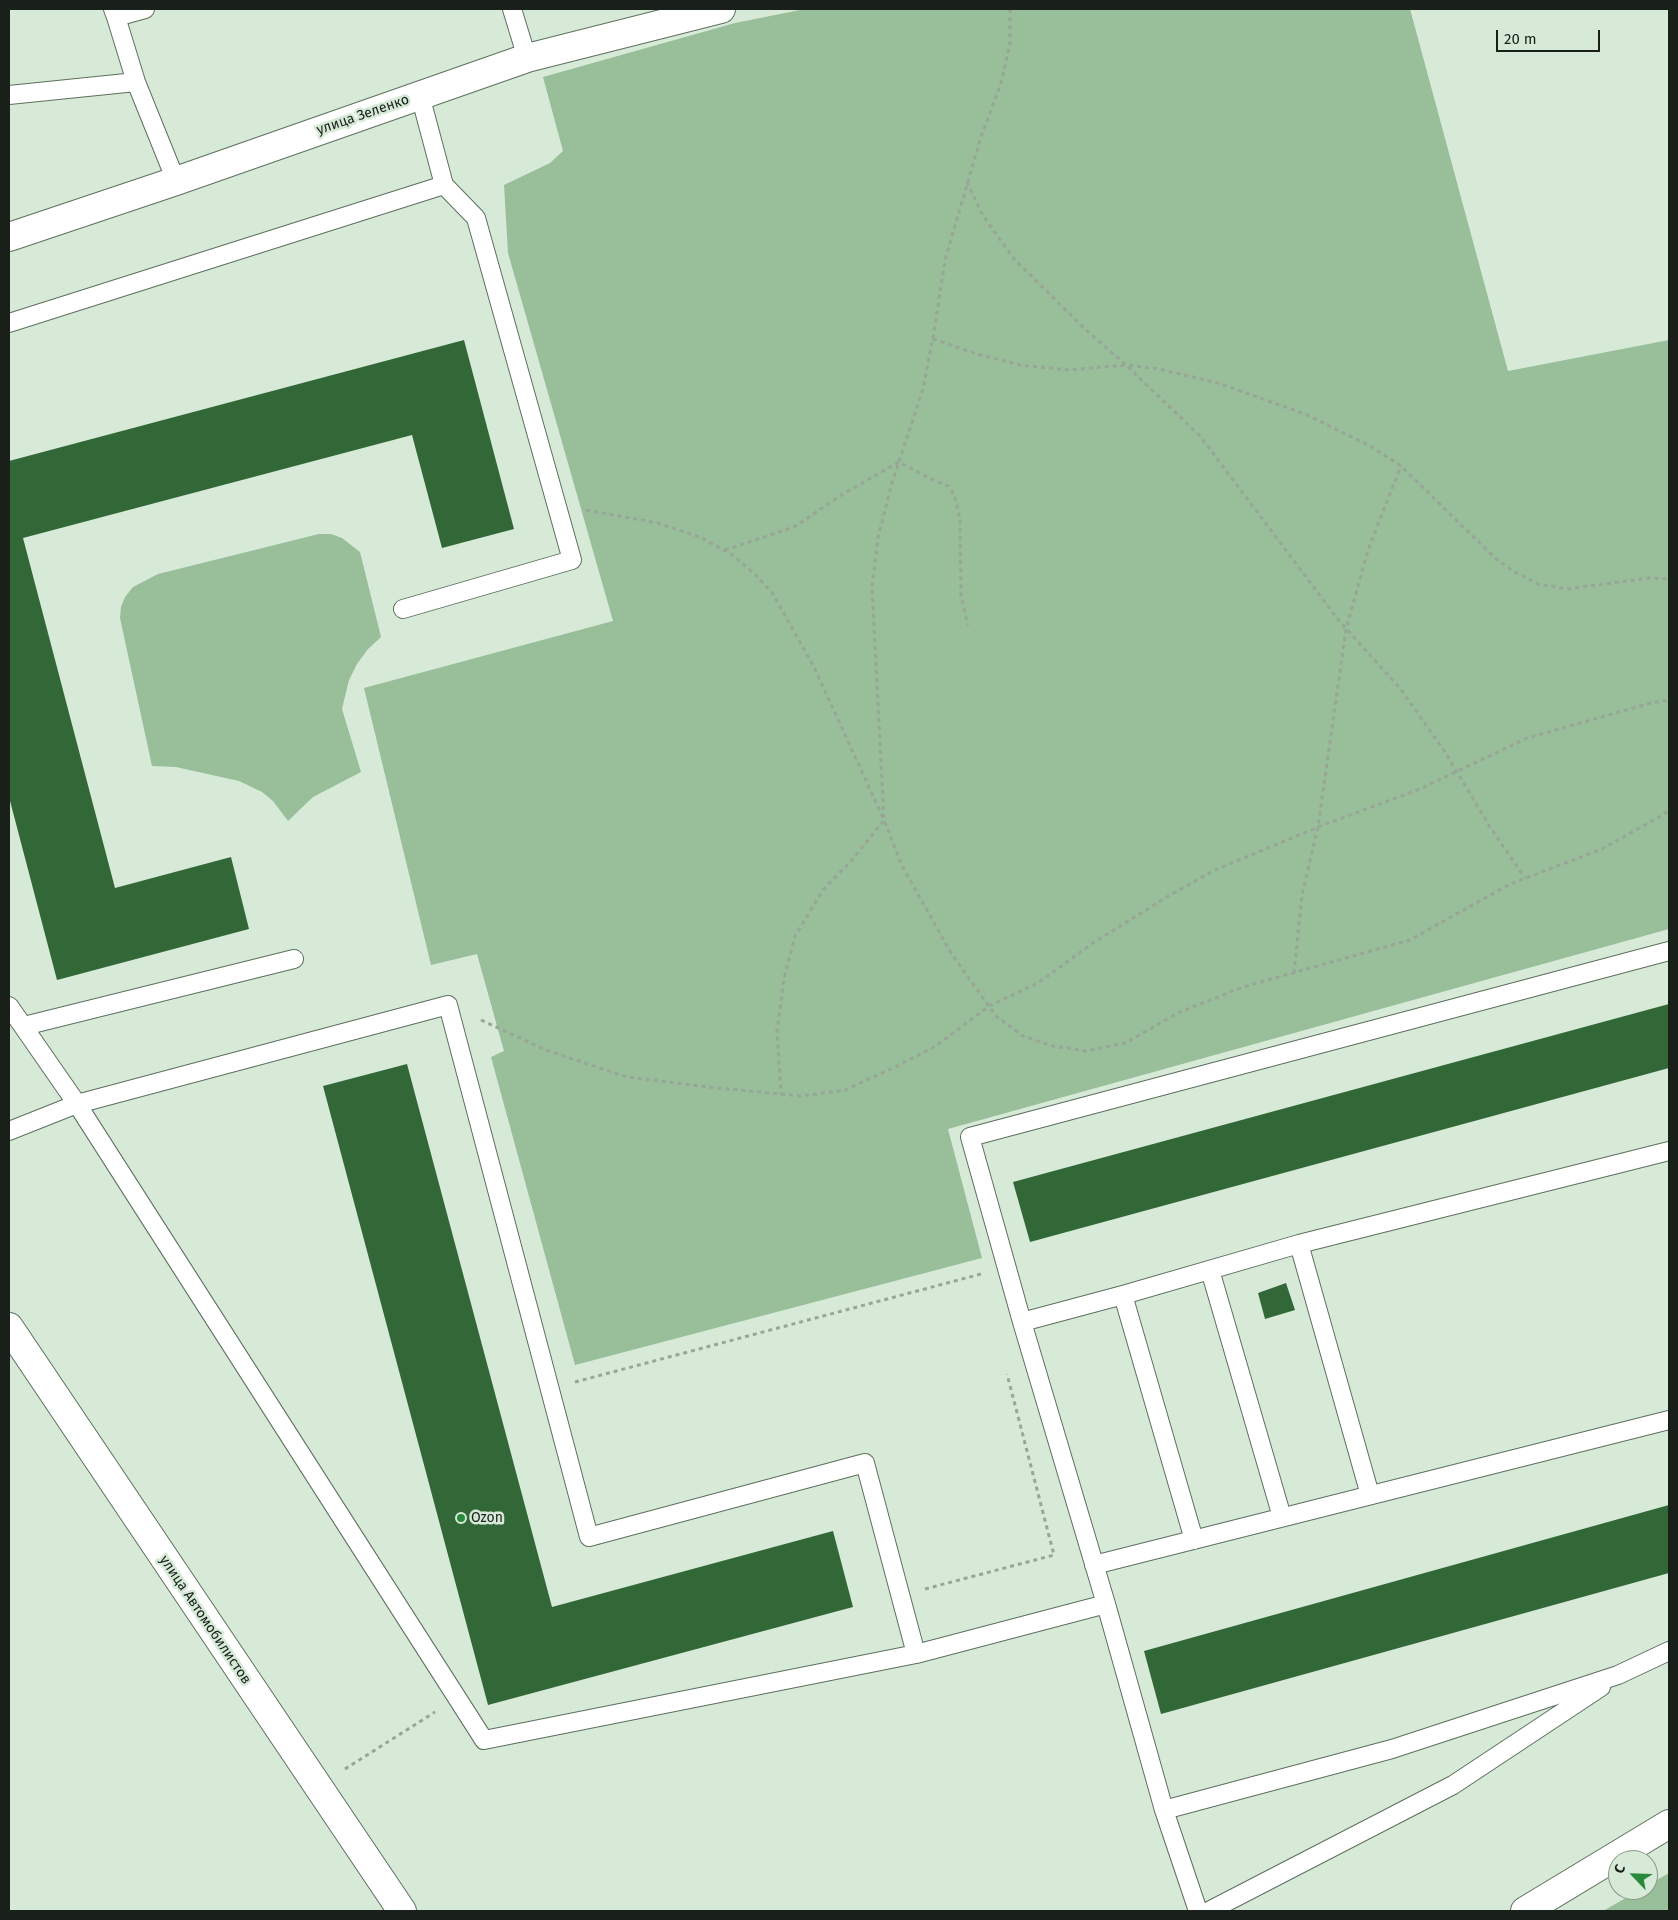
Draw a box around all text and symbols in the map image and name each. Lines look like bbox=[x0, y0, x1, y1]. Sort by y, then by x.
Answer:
scale bar bbox=[1498, 20, 1602, 52]
text: 20 m bbox=[1504, 30, 1537, 48]
street label: улица Зеленко bbox=[314, 91, 412, 139]
place label: Ozon bbox=[471, 1510, 503, 1526]
marker: Ozon bbox=[455, 1512, 467, 1524]
street label: улица Автомобилистов bbox=[156, 1552, 254, 1688]
north arrow bbox=[1608, 1850, 1658, 1900]
text: С bbox=[1610, 1862, 1629, 1876]

